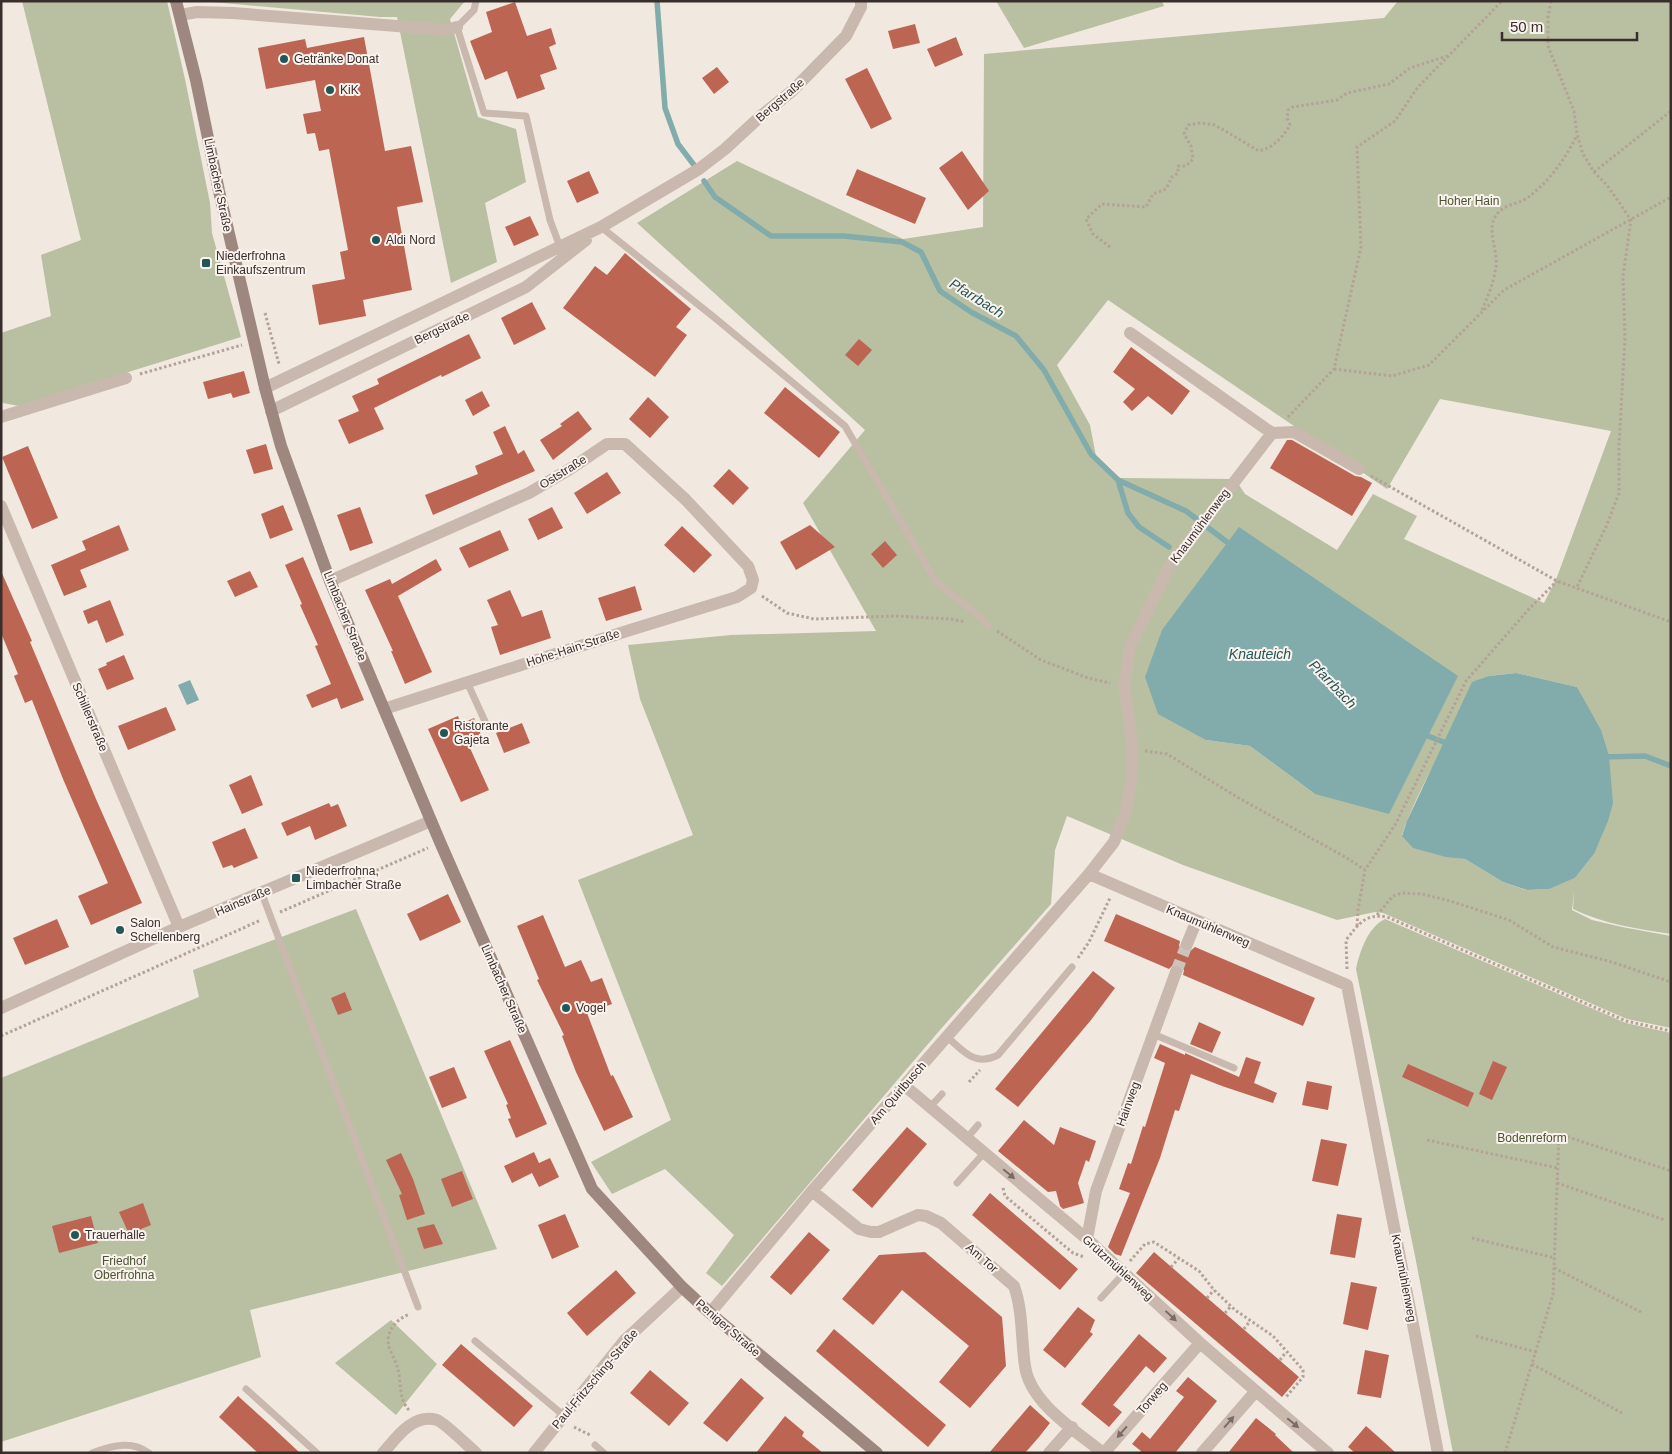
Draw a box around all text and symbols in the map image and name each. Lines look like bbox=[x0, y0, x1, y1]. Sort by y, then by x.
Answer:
scale bar bbox=[1502, 10, 1637, 42]
text: 50 m bbox=[1510, 18, 1543, 35]
place label: Getränke Donat bbox=[294, 52, 379, 66]
marker: Getränke Donat bbox=[278, 53, 290, 65]
street label: Bergstraße bbox=[753, 75, 807, 125]
place label: KiK bbox=[340, 83, 359, 97]
marker: KiK bbox=[324, 84, 336, 96]
street label: Limbacher Straße bbox=[201, 137, 235, 233]
park label: Hoher Hain bbox=[1439, 194, 1499, 208]
place label: Aldi Nord bbox=[386, 233, 435, 247]
marker: Aldi Nord bbox=[370, 234, 382, 246]
place label: Niederfrohna Einkaufszentrum bbox=[216, 249, 305, 277]
marker: Niederfrohna Einkaufszentrum bbox=[200, 257, 212, 269]
water label: Pfarrbach bbox=[947, 275, 1007, 321]
street label: Bergstraße bbox=[412, 309, 472, 347]
street label: Oststraße bbox=[537, 452, 589, 492]
street label: Knaumühlenweg bbox=[1168, 486, 1232, 566]
street label: Limbacher Straße bbox=[321, 569, 369, 663]
street label: Hohe-Hain-Straße bbox=[525, 626, 622, 670]
water label: Knauteich bbox=[1229, 646, 1291, 662]
water label: Pfarrbach bbox=[1306, 657, 1360, 712]
street label: Schillerstraße bbox=[69, 681, 111, 754]
place label: Ristorante Gajeta bbox=[454, 719, 509, 747]
marker: Ristorante Gajeta bbox=[438, 727, 450, 739]
place label: Niederfrohna, Limbacher Straße bbox=[306, 864, 402, 892]
marker: Niederfrohna, Limbacher Straße bbox=[290, 872, 302, 884]
street label: Hainstraße bbox=[213, 883, 273, 919]
street label: Knaumühlenweg bbox=[1164, 902, 1252, 950]
place label: Salon Schellenberg bbox=[130, 916, 200, 944]
marker: Salon Schellenberg bbox=[114, 924, 126, 936]
street label: Limbacher Straße bbox=[478, 943, 530, 1036]
place label: Vogel bbox=[576, 1001, 606, 1015]
marker: Vogel bbox=[560, 1002, 572, 1014]
street label: Am Quirlbusch bbox=[867, 1059, 929, 1127]
street label: Hainweg bbox=[1113, 1080, 1143, 1128]
park label: Bodenreform bbox=[1497, 1131, 1567, 1145]
one-way arrow bbox=[1003, 1168, 1016, 1179]
place label: Trauerhalle bbox=[85, 1228, 146, 1242]
marker: Trauerhalle bbox=[69, 1229, 81, 1241]
street label: Grützmühlenweg bbox=[1080, 1232, 1156, 1304]
street label: Knaumühlenweg bbox=[1389, 1233, 1419, 1323]
street label: Am Tor bbox=[963, 1240, 1001, 1276]
park label: Friedhof Oberfrohna bbox=[94, 1254, 155, 1282]
street label: Peniger Straße bbox=[693, 1296, 763, 1360]
one-way arrow bbox=[1164, 1310, 1176, 1322]
street label: Paul-Fritzsching-Straße bbox=[549, 1326, 641, 1432]
street label: Torweg bbox=[1134, 1379, 1170, 1417]
one-way arrow bbox=[1223, 1416, 1234, 1429]
one-way arrow bbox=[1286, 1417, 1298, 1429]
one-way arrow bbox=[1116, 1426, 1128, 1438]

